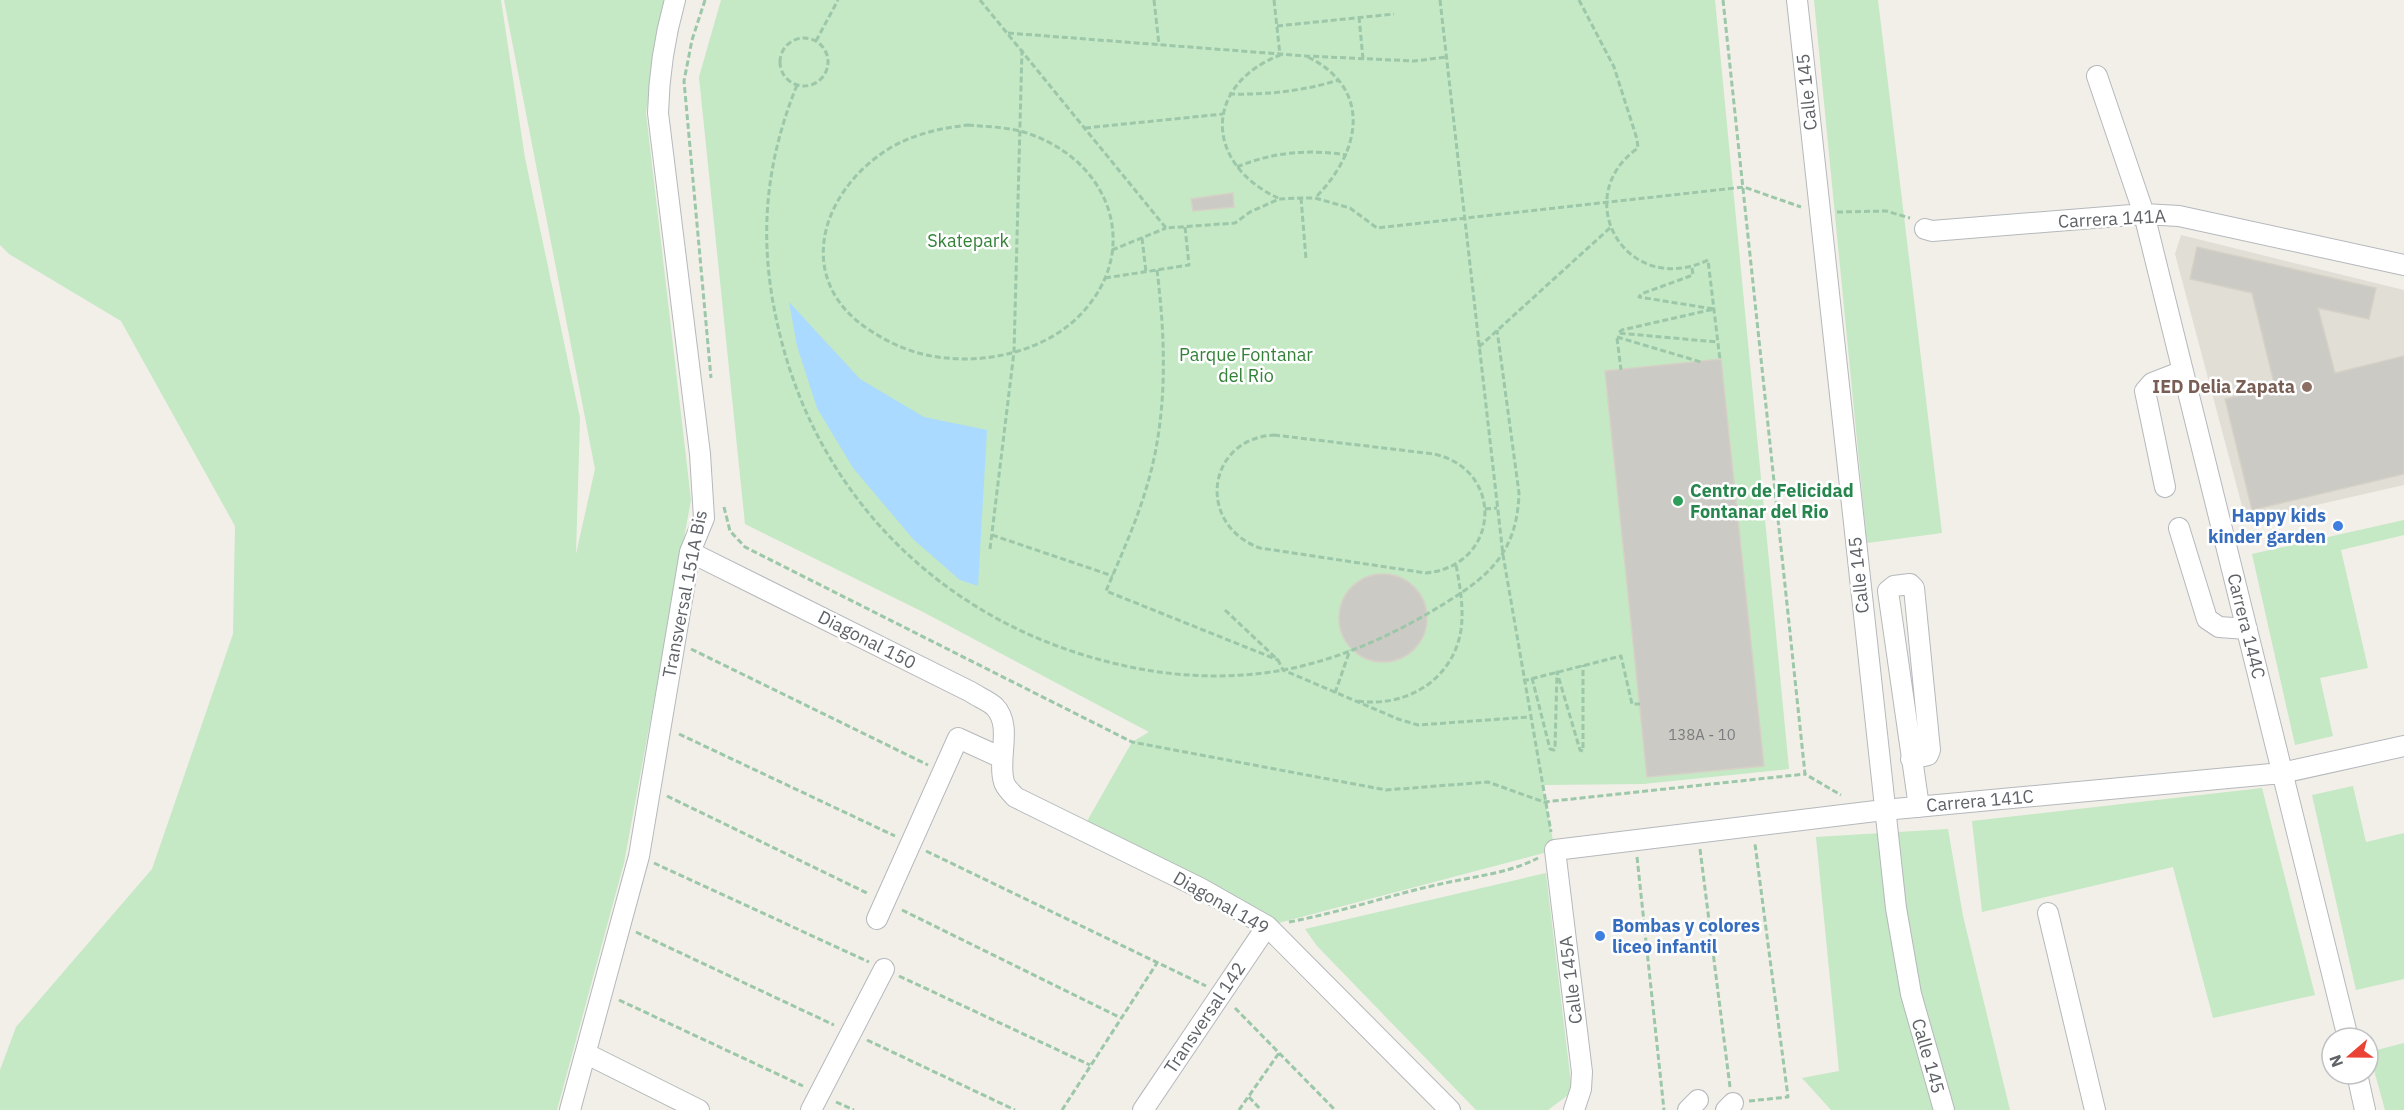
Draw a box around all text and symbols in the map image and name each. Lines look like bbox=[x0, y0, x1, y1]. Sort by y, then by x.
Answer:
street label: Calle 145 bbox=[1791, 53, 1822, 132]
street label: Carrera 141A bbox=[2057, 204, 2167, 233]
park label: Skatepark bbox=[927, 229, 1009, 252]
park label: Parque Fontanar del Rio bbox=[1179, 343, 1313, 387]
place label: IED Delia Zapata bbox=[2152, 375, 2295, 398]
marker: IED Delia Zapata bbox=[2300, 380, 2314, 394]
place label: Centro de Felicidad Fontanar del Rio bbox=[1690, 479, 1854, 523]
marker: Centro de Felicidad Fontanar del Rio bbox=[1671, 494, 1685, 508]
place label: Happy kids kinder garden bbox=[2208, 504, 2326, 548]
street label: Transversal 151A Bis bbox=[657, 508, 712, 680]
marker: Happy kids kinder garden bbox=[2331, 519, 2345, 533]
street label: Calle 145 bbox=[1843, 536, 1874, 615]
street label: Carrera 144C bbox=[2222, 571, 2271, 681]
street label: Diagonal 150 bbox=[814, 605, 920, 674]
house number: 138A - 10 bbox=[1668, 725, 1736, 744]
street label: Carrera 141C bbox=[1925, 784, 2035, 817]
street label: Diagonal 149 bbox=[1169, 866, 1273, 939]
place label: Bombas y colores liceo infantil bbox=[1612, 914, 1760, 958]
marker: Bombas y colores liceo infantil bbox=[1593, 929, 1607, 943]
street label: Calle 145A bbox=[1554, 934, 1587, 1025]
street label: Transversal 142 bbox=[1159, 958, 1250, 1078]
street label: Calle 145 bbox=[1907, 1016, 1950, 1096]
north arrow bbox=[2320, 1026, 2380, 1086]
text: N bbox=[2325, 1052, 2347, 1070]

